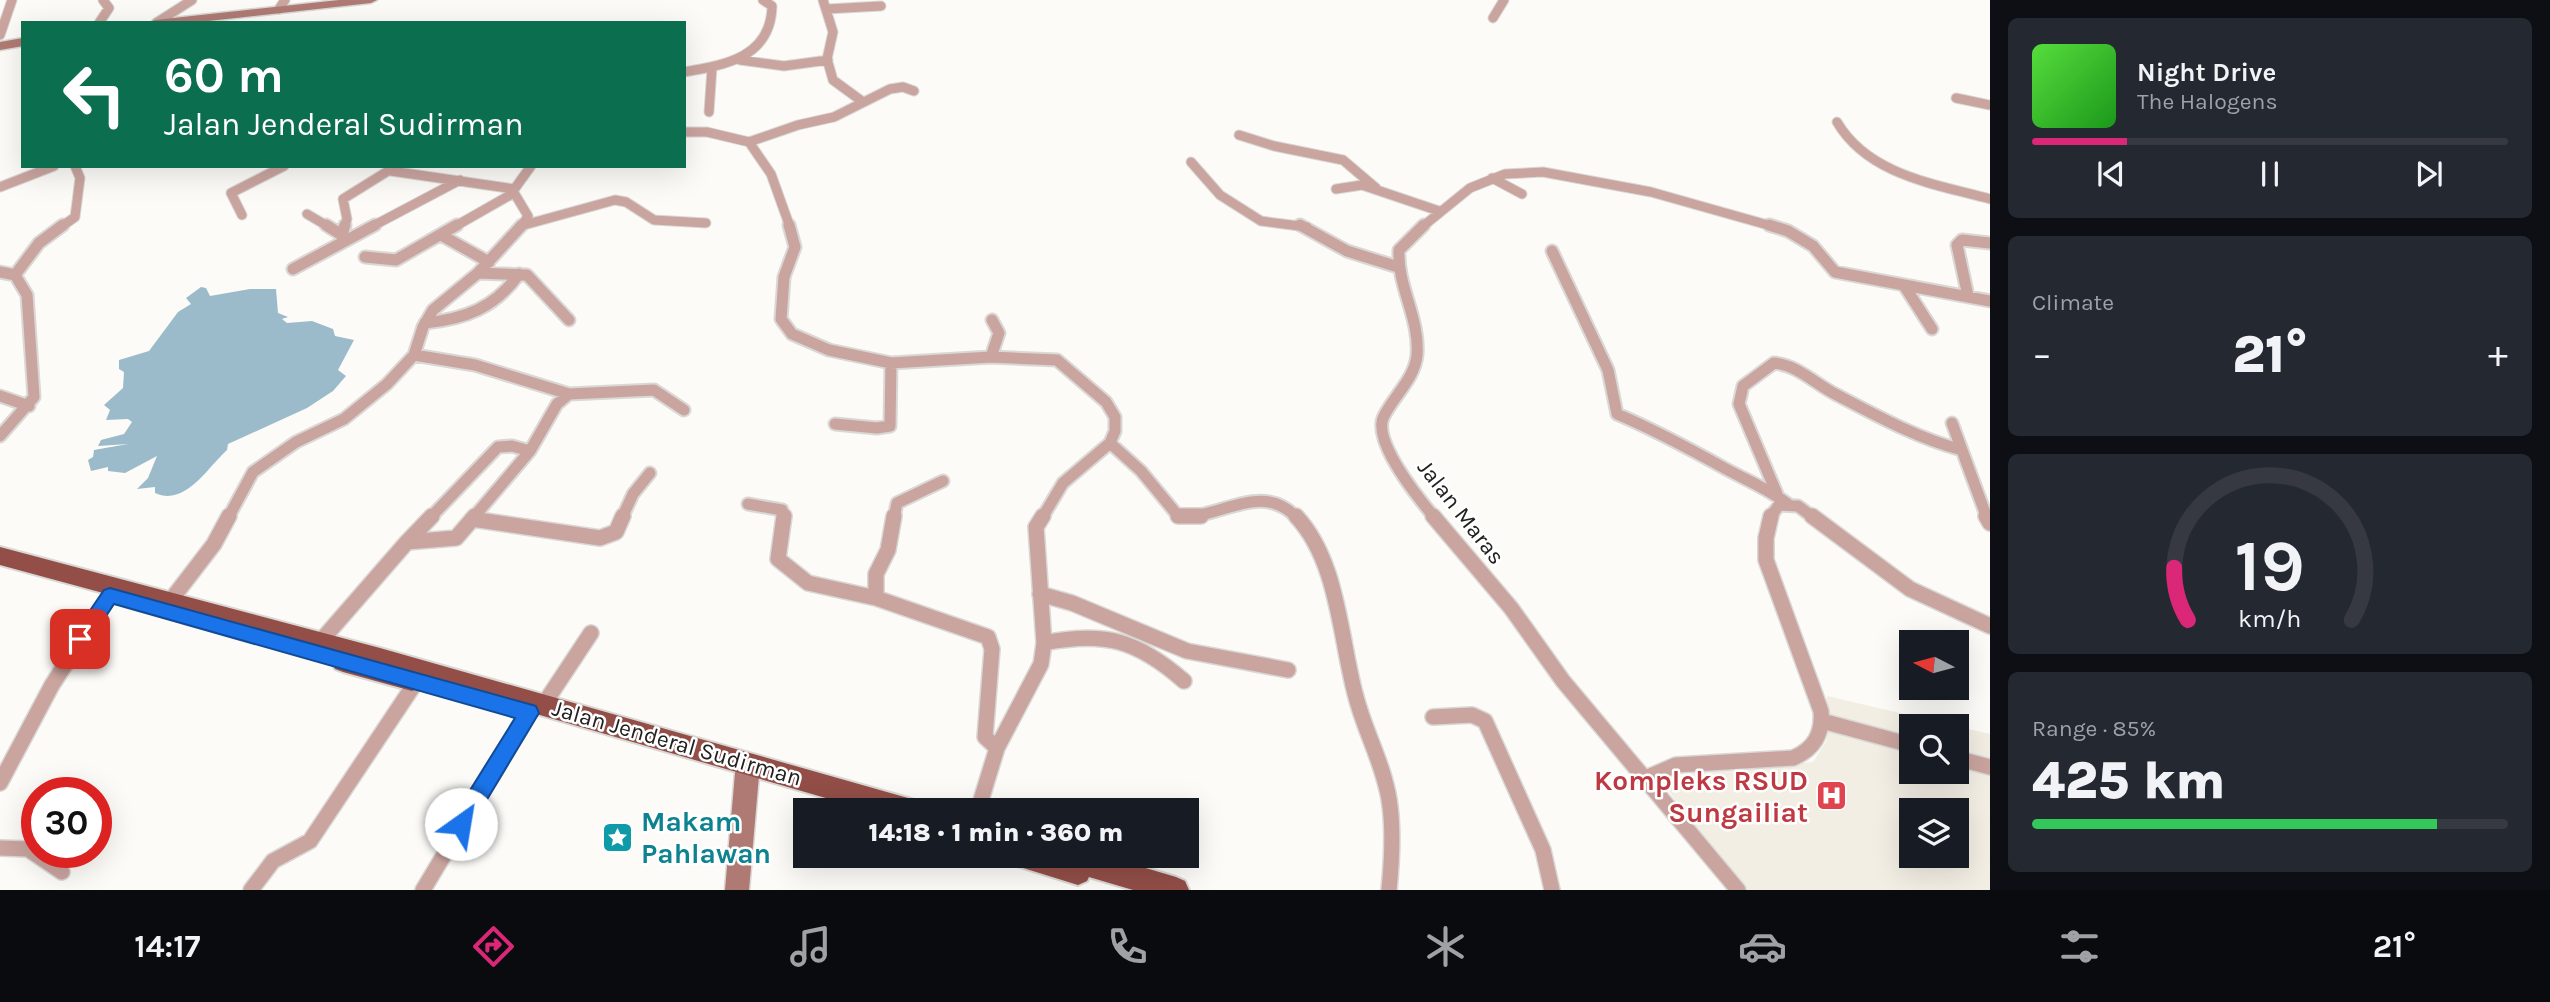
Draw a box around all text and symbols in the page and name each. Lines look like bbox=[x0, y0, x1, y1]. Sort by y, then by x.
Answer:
text: 60 m bbox=[164, 47, 284, 104]
icon: left bbox=[49, 49, 140, 140]
text: Night Drive bbox=[2137, 57, 2276, 88]
text: The Halogens bbox=[2137, 88, 2277, 115]
text: Jalan Jenderal Sudirman bbox=[164, 106, 523, 143]
icon: previous bbox=[2092, 155, 2130, 193]
icon: pause bbox=[2251, 155, 2289, 193]
icon: next bbox=[2410, 155, 2448, 193]
text: Climate bbox=[2032, 289, 2114, 316]
text: 21° bbox=[2232, 324, 2308, 385]
text: − bbox=[2032, 332, 2052, 377]
text: + bbox=[2488, 332, 2508, 377]
street label: Jalan Maras bbox=[1412, 454, 1510, 570]
text: 19 bbox=[2235, 523, 2305, 608]
text: km/h bbox=[2238, 604, 2302, 633]
pin bbox=[50, 609, 110, 669]
icon: arrive bbox=[61, 620, 99, 658]
north arrow bbox=[1899, 630, 1969, 700]
map controls bbox=[1899, 630, 1969, 868]
street label: Jalan Jenderal Sudirman bbox=[549, 694, 805, 792]
button: search bbox=[1899, 714, 1969, 784]
text: Range · 85% bbox=[2032, 715, 2156, 742]
text: 425 km bbox=[2032, 750, 2225, 811]
place label: Kompleks RSUD Sungailiat bbox=[1594, 764, 1808, 829]
speed limit sign: 30 bbox=[21, 777, 112, 868]
hospital icon: Kompleks RSUD Sungailiat bbox=[1814, 779, 1848, 813]
position arrow bbox=[424, 787, 498, 861]
button: layers bbox=[1899, 798, 1969, 868]
place label: Makam Pahlawan bbox=[641, 805, 771, 870]
text: 14:18 · 1 min · 360 m bbox=[869, 817, 1123, 848]
place icon: Makam Pahlawan bbox=[601, 820, 635, 854]
icon: directions bbox=[469, 922, 518, 971]
icon: music bbox=[786, 922, 835, 971]
icon: phone bbox=[1103, 922, 1152, 971]
icon: climate bbox=[1421, 922, 1470, 971]
icon: car bbox=[1738, 922, 1787, 971]
icon: filters bbox=[2055, 922, 2104, 971]
text: 14:17 bbox=[134, 928, 201, 965]
text: 21° bbox=[2373, 928, 2416, 965]

